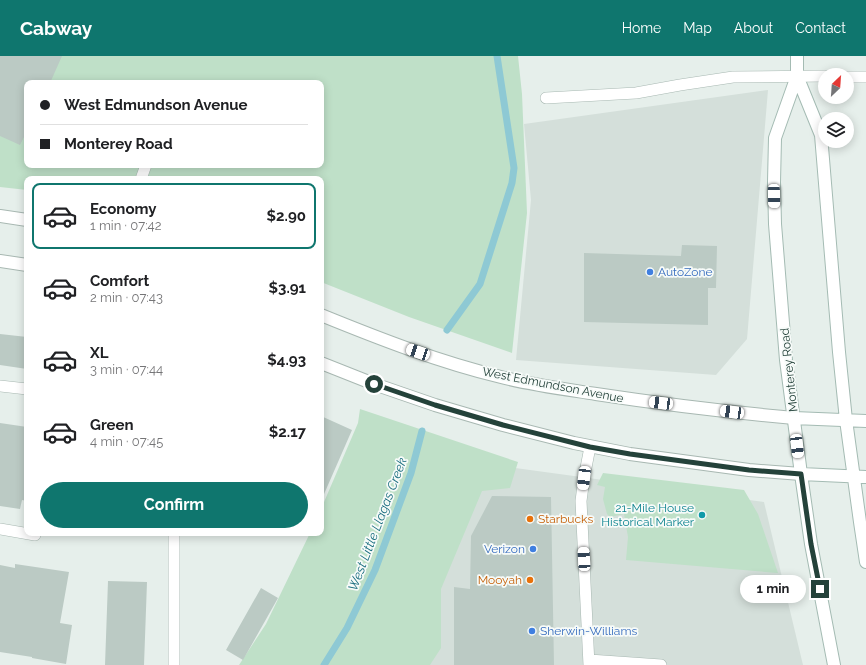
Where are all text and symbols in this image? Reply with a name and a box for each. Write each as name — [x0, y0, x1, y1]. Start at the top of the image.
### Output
text: Cabway — [20, 17, 92, 39]
text: Home — [622, 20, 661, 36]
text: Map — [683, 20, 712, 36]
text: About — [734, 20, 773, 36]
text: Contact — [795, 20, 846, 36]
north arrow — [818, 68, 854, 104]
map controls — [818, 68, 854, 148]
text: West Edmundson Avenue — [64, 96, 248, 114]
button: layers — [818, 112, 854, 148]
text: Monterey Road — [64, 135, 173, 153]
car — [768, 184, 780, 208]
icon: car — [42, 198, 78, 234]
text: Economy — [90, 200, 157, 218]
text: $2.90 — [267, 207, 306, 225]
text: 1 min · 07:42 — [90, 218, 161, 233]
place label: AutoZone — [658, 265, 712, 279]
marker: AutoZone — [645, 267, 655, 277]
icon: car — [42, 270, 78, 306]
text: Comfort — [90, 272, 149, 290]
text: $3.91 — [269, 279, 306, 297]
text: 2 min · 07:43 — [90, 290, 163, 305]
street label: Monterey Road — [778, 327, 800, 413]
icon: car — [42, 342, 78, 378]
car — [405, 342, 431, 362]
text: XL — [90, 344, 108, 362]
text: $4.93 — [267, 351, 306, 369]
text: 3 min · 07:44 — [90, 362, 163, 377]
street label: West Edmundson Avenue — [481, 364, 625, 406]
route start — [365, 375, 383, 393]
car — [648, 396, 674, 410]
car — [719, 404, 745, 420]
icon: car — [42, 414, 78, 450]
text: Green — [90, 416, 134, 434]
text: $2.17 — [269, 423, 306, 441]
car — [790, 433, 804, 459]
text: 4 min · 07:45 — [90, 434, 163, 449]
water label: West Little Llagas Creek — [345, 455, 410, 593]
car — [577, 465, 591, 491]
button: Confirm — [40, 482, 308, 528]
place label: 21-Mile House Historical Marker — [601, 501, 695, 529]
marker: 21-Mile House Historical Marker — [697, 510, 707, 520]
place label: Starbucks — [538, 512, 593, 526]
marker: Starbucks — [525, 514, 535, 524]
place label: Verizon — [484, 542, 525, 556]
marker: Verizon — [528, 544, 538, 554]
car — [577, 547, 591, 571]
place label: Mooyah — [478, 573, 522, 587]
marker: Mooyah — [525, 575, 535, 585]
callout: 1 min — [740, 575, 806, 603]
route end — [811, 580, 829, 598]
text: 1 min — [757, 581, 789, 596]
place label: Sherwin-Williams — [540, 624, 637, 638]
marker: Sherwin-Williams — [527, 626, 537, 636]

